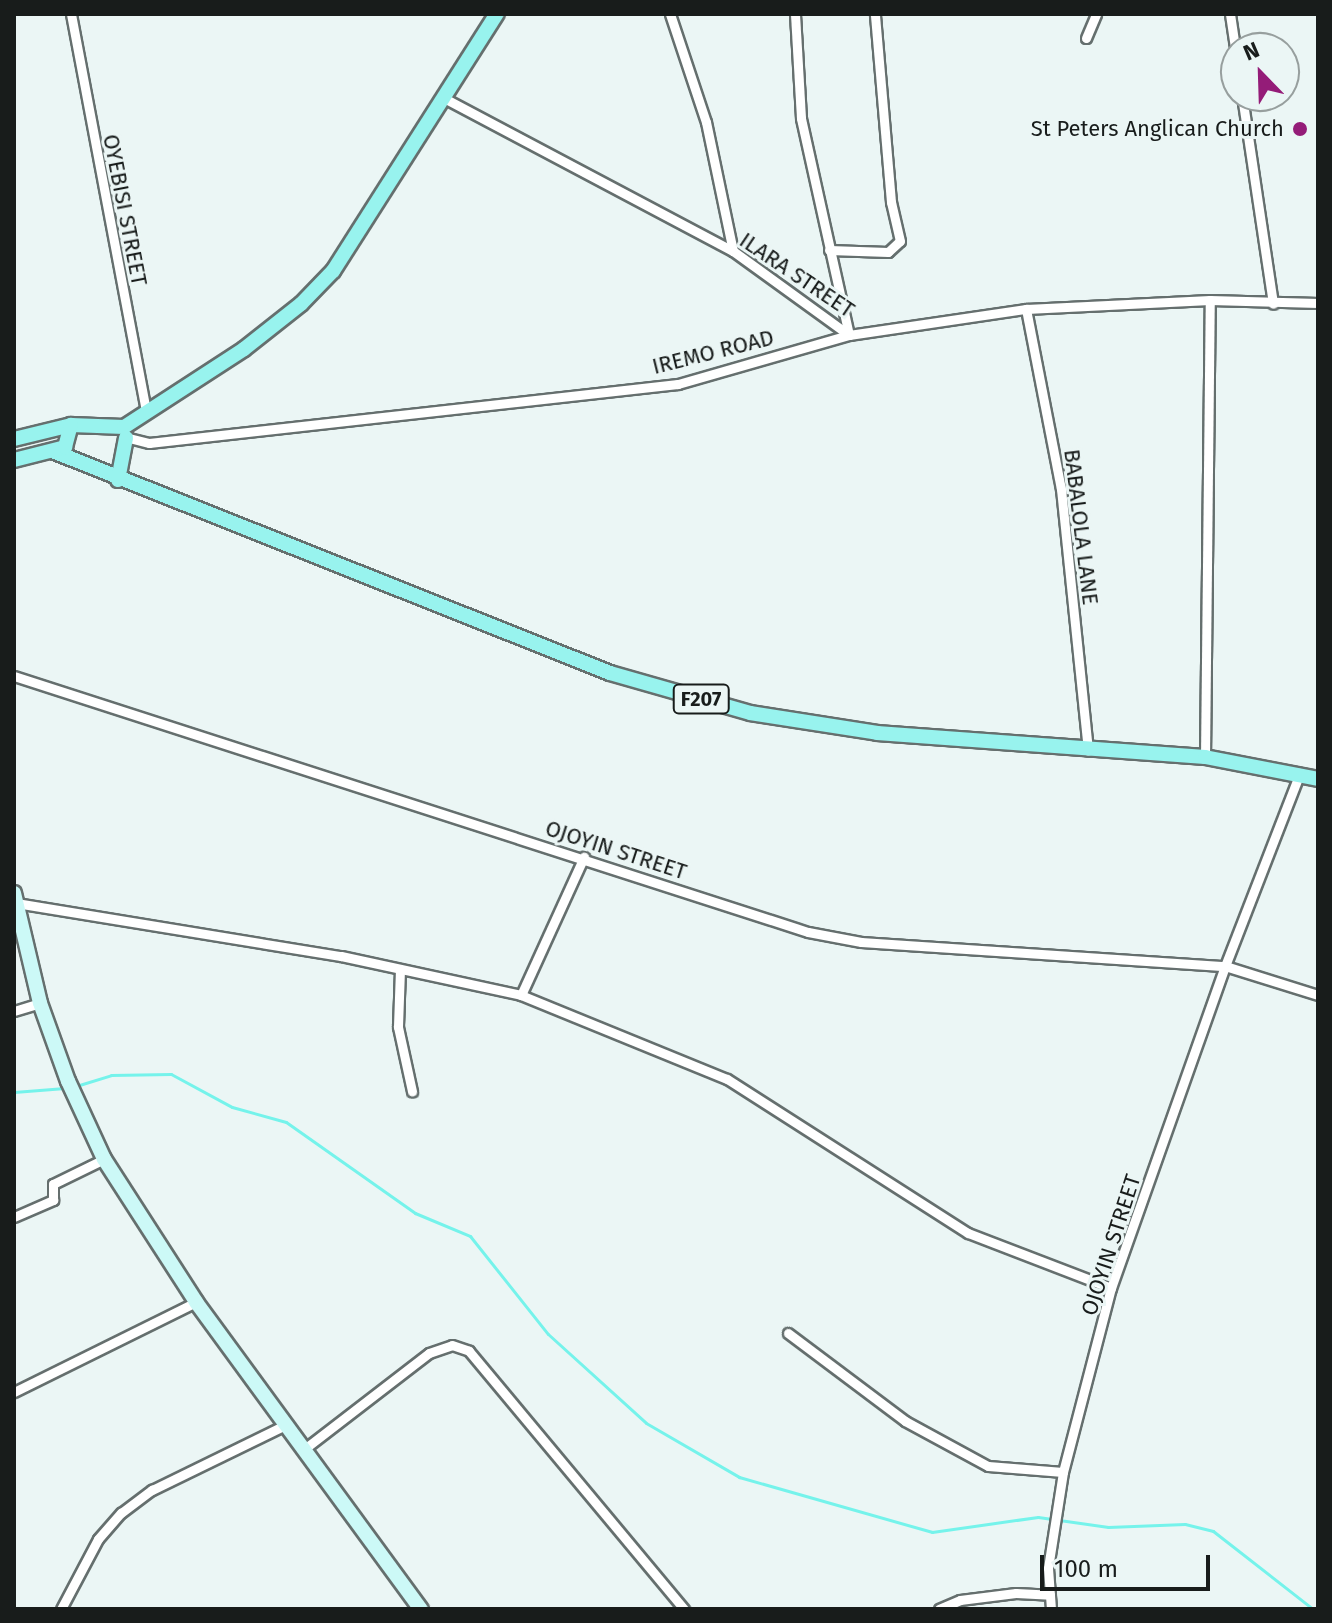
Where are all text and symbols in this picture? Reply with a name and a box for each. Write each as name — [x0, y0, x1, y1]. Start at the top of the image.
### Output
north arrow — [1220, 32, 1300, 112]
text: N — [1239, 36, 1263, 67]
place label: St Peters Anglican Church — [1031, 116, 1284, 142]
marker: St Peters Anglican Church — [1291, 120, 1309, 138]
street label: OYEBISI STREET — [97, 132, 153, 288]
street label: ILARA STREET — [735, 227, 859, 323]
street label: IREMO ROAD — [649, 324, 777, 380]
street label: BABALOLA LANE — [1058, 448, 1104, 606]
road number: F207 — [671, 683, 731, 715]
street label: OJOYIN STREET — [542, 815, 690, 885]
street label: OJOYIN STREET — [1076, 1171, 1146, 1319]
scale bar — [1044, 1539, 1214, 1589]
text: 100 m — [1054, 1555, 1118, 1583]

